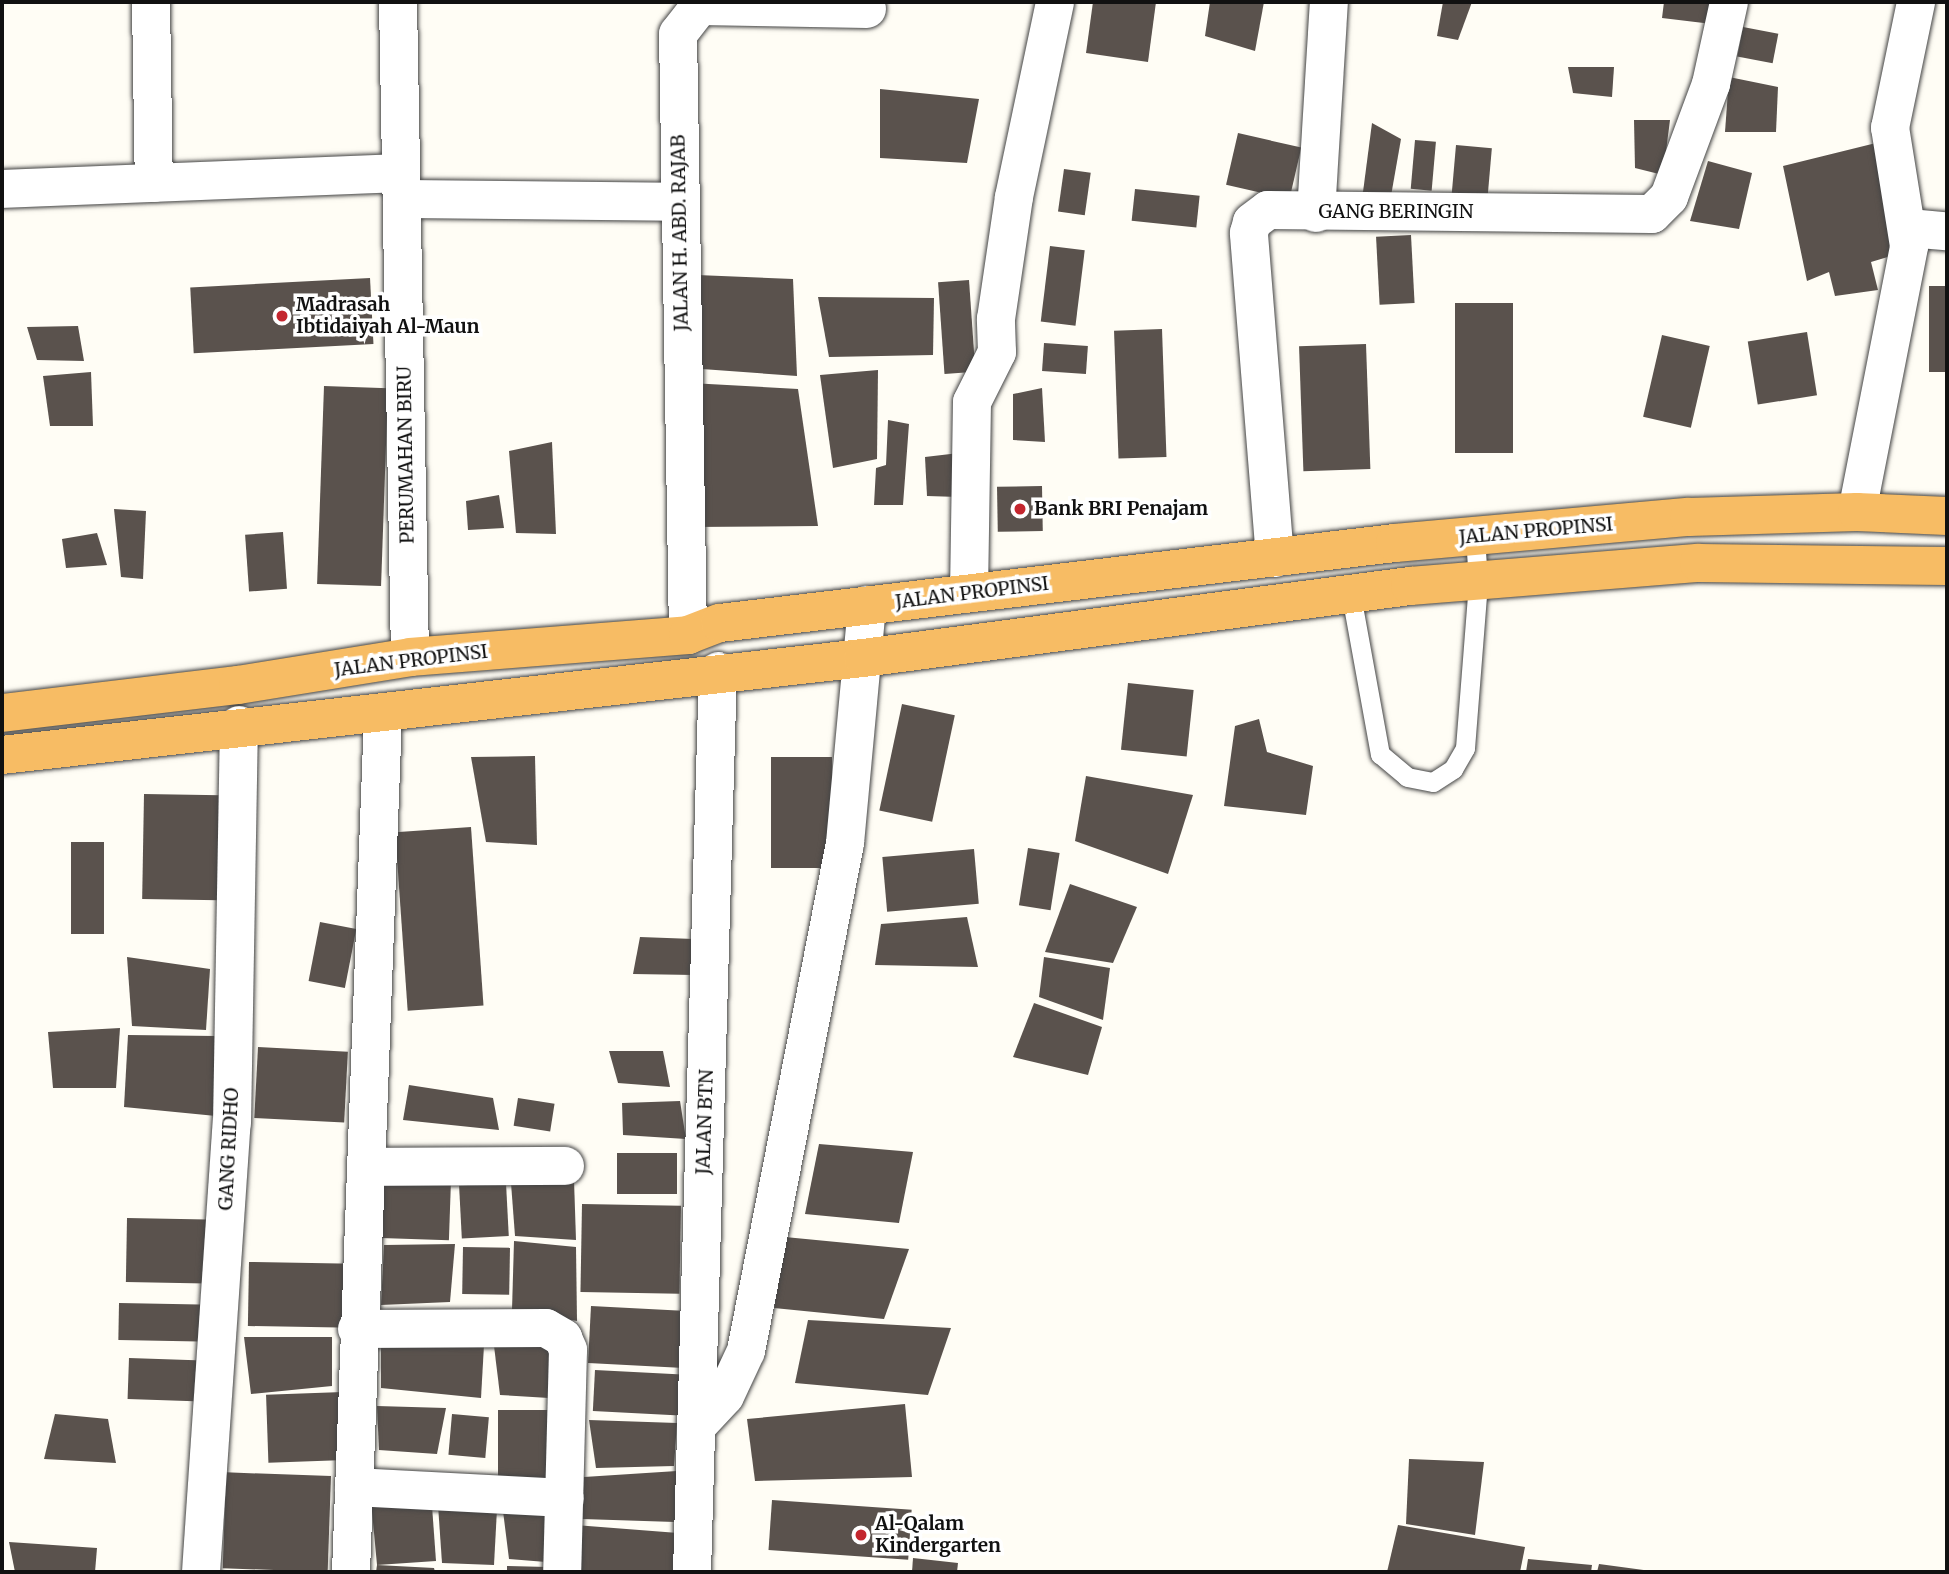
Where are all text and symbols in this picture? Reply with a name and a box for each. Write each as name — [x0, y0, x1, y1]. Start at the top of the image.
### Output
street label: JALAN H. ABD. RAJAB — [667, 134, 693, 332]
street label: GANG BERINGIN — [1318, 201, 1474, 223]
place label: Madrasah Ibtidaiyah Al-Maun — [296, 294, 479, 338]
marker: Madrasah Ibtidaiyah Al-Maun — [274, 308, 290, 324]
street label: PERUMAHAN BIRU — [393, 366, 419, 544]
place label: Bank BRI Penajam — [1034, 498, 1208, 520]
marker: Bank BRI Penajam — [1012, 501, 1028, 517]
street label: JALAN PROPINSI — [1458, 513, 1614, 549]
street label: JALAN PROPINSI — [894, 572, 1050, 614]
street label: JALAN PROPINSI — [333, 640, 489, 682]
street label: JALAN BTN — [692, 1069, 718, 1175]
street label: GANG RIDHO — [214, 1087, 244, 1211]
place label: Al-Qalam Kindergarten — [875, 1513, 1001, 1557]
marker: Al-Qalam Kindergarten — [853, 1527, 869, 1543]

